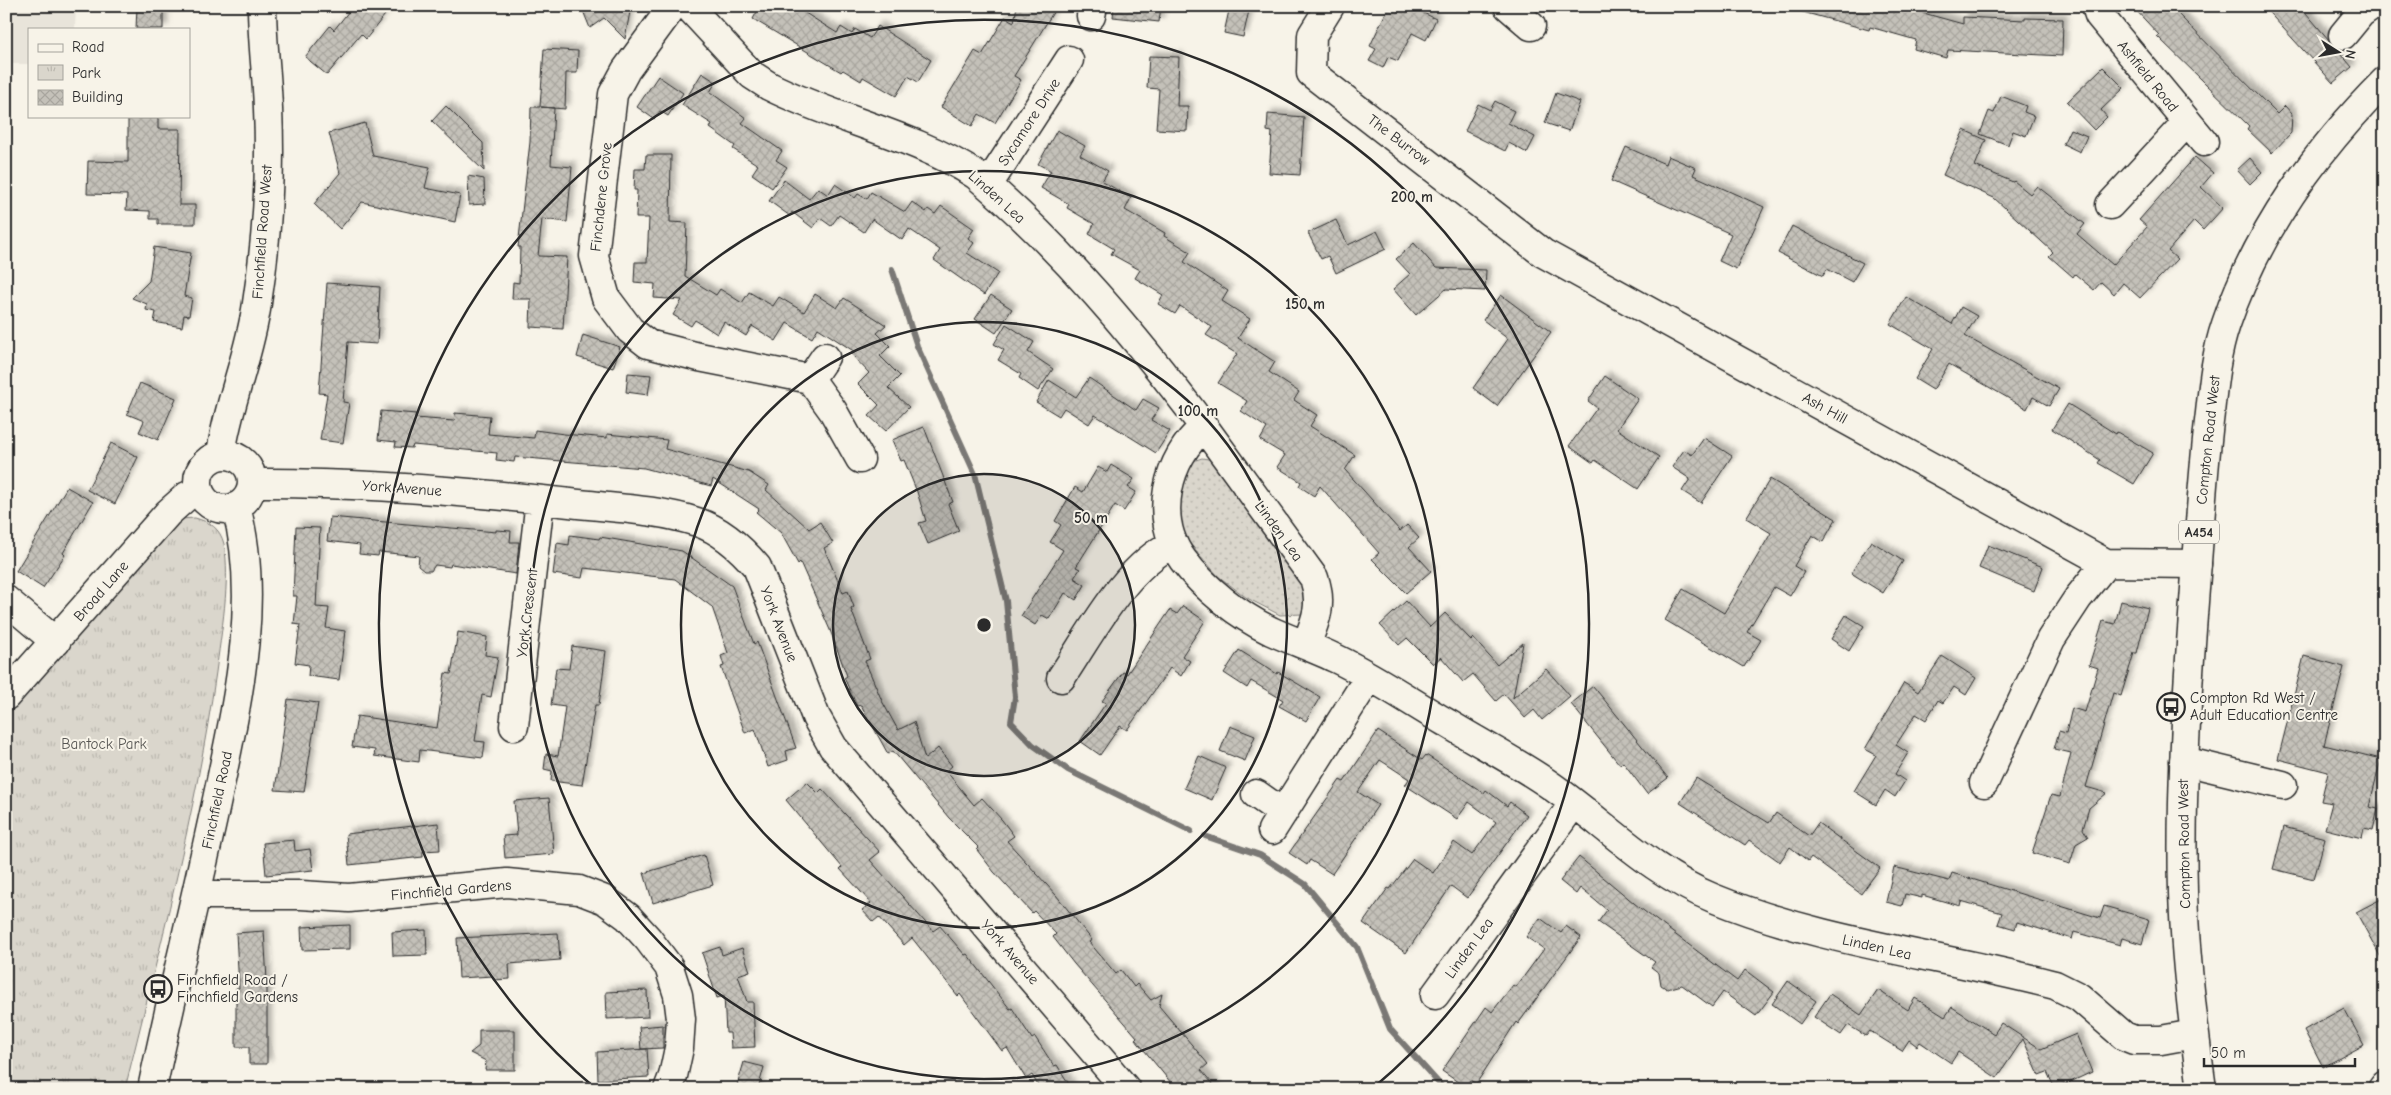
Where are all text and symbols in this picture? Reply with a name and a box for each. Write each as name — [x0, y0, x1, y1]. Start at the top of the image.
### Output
legend — [28, 28, 190, 118]
north arrow — [2314, 28, 2364, 78]
street label: Ashfield Road — [2114, 37, 2182, 115]
text: Road — [72, 38, 104, 56]
text: N — [2341, 48, 2359, 60]
text: Park — [72, 64, 101, 82]
street label: Sycamore Drive — [994, 75, 1064, 169]
text: Building — [72, 88, 123, 106]
street label: The Burrow — [1364, 111, 1434, 169]
street label: Finchdene Grove — [586, 141, 616, 252]
street label: Finchfield Road West — [248, 164, 276, 300]
street label: Linden Lea — [965, 167, 1029, 227]
text: 200 m — [1391, 188, 1433, 206]
text: 150 m — [1285, 295, 1325, 313]
street label: Compton Road West — [2192, 374, 2224, 506]
street label: Ash Hill — [1799, 388, 1851, 428]
text: 100 m — [1178, 402, 1218, 420]
street label: York Avenue — [362, 476, 443, 500]
street label: Linden Lea — [1251, 497, 1307, 565]
text: 50 m — [1074, 509, 1108, 527]
road number: A454 — [2179, 520, 2219, 544]
street label: Broad Lane — [70, 557, 133, 625]
street label: York Crescent — [513, 566, 542, 659]
street label: York Avenue — [756, 583, 802, 665]
centre of rings — [975, 616, 993, 634]
place label: Compton Rd West / Adult Education Centre — [2190, 689, 2338, 724]
bus stop icon: Compton Rd West / Adult Education Centre — [2156, 692, 2186, 722]
park label: Bantock Park — [61, 735, 147, 753]
street label: Finchfield Road — [198, 750, 236, 850]
street label: Compton Road West — [2174, 778, 2194, 909]
street label: Finchfield Gardens — [390, 876, 512, 904]
street label: Linden Lea — [1441, 914, 1497, 982]
street label: York Avenue — [977, 916, 1043, 988]
street label: Linden Lea — [1841, 930, 1913, 964]
place label: Finchfield Road / Finchfield Gardens — [177, 971, 298, 1006]
bus stop icon: Finchfield Road / Finchfield Gardens — [143, 974, 173, 1004]
scale bar — [2204, 1035, 2355, 1067]
text: 50 m — [2211, 1044, 2246, 1062]

